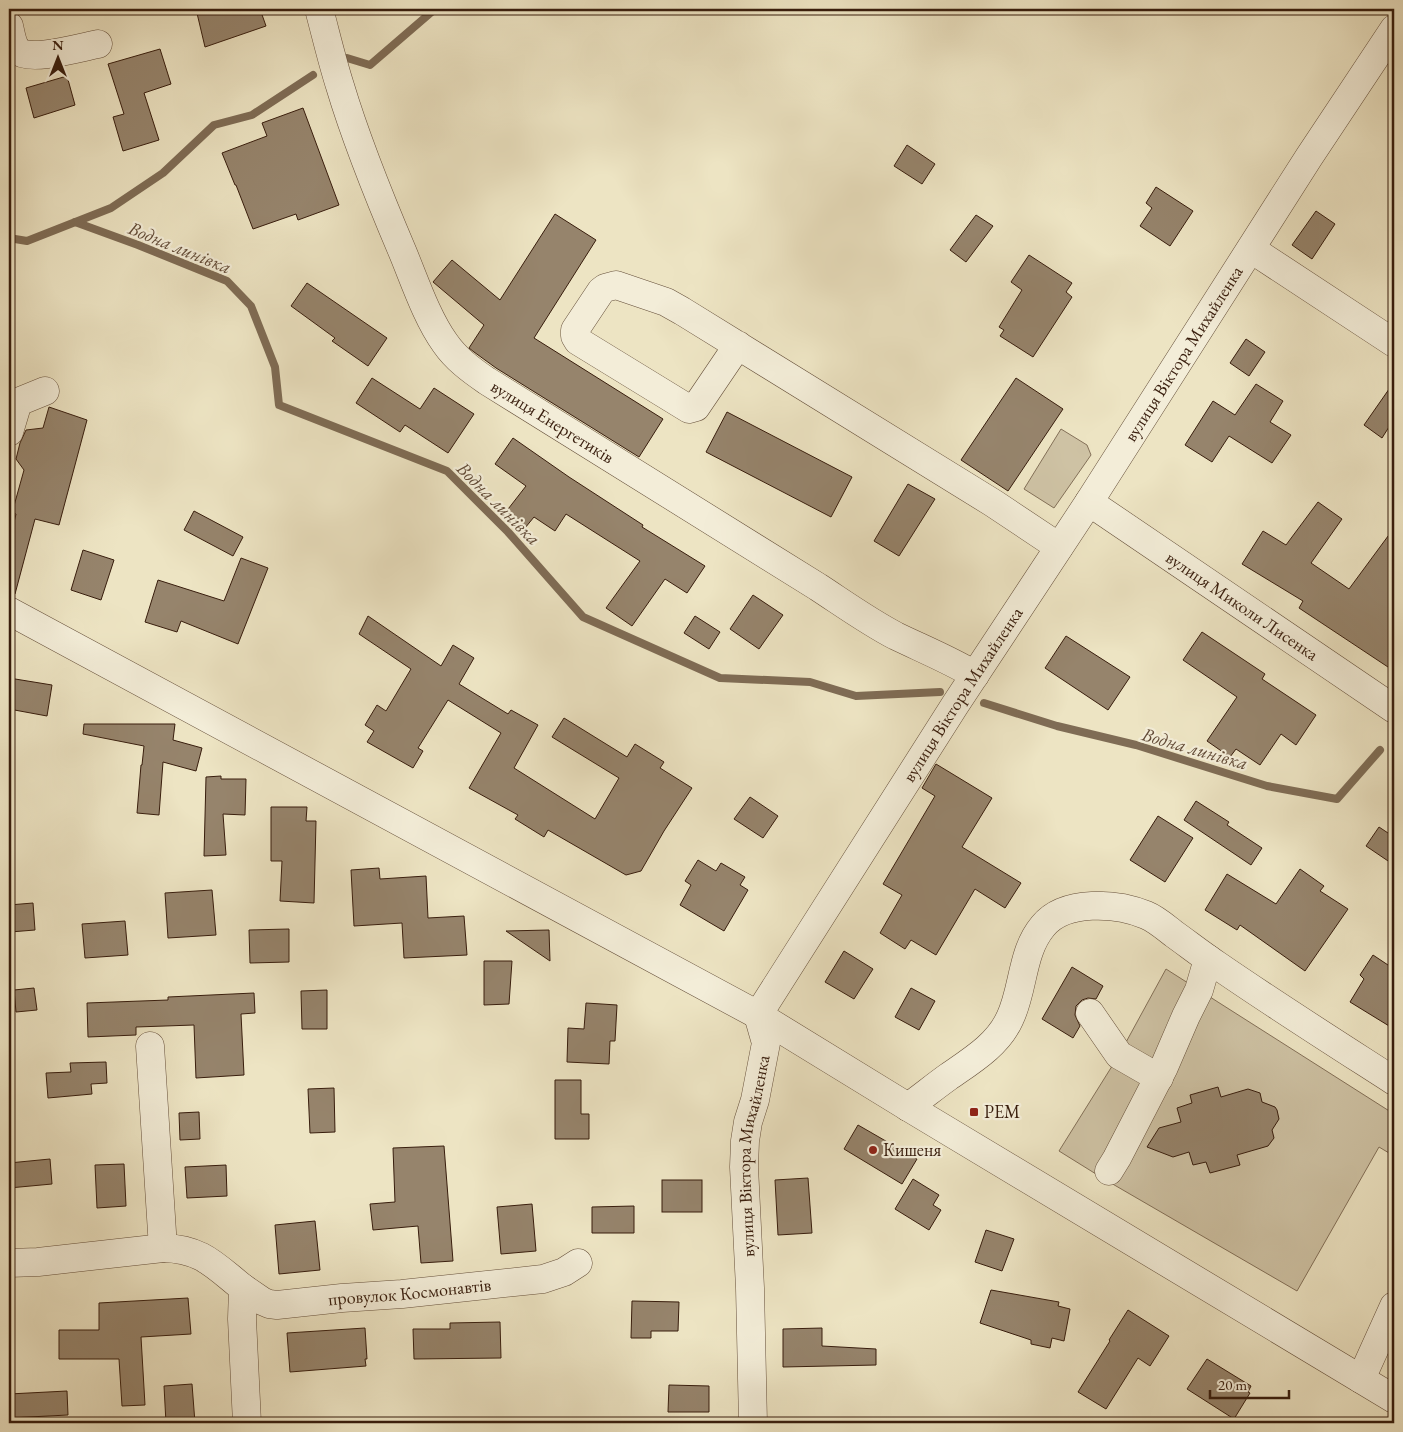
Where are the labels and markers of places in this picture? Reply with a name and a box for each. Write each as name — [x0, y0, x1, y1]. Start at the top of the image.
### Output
place label: РЕМ — [984, 1100, 1020, 1123]
marker: РЕМ — [968, 1106, 980, 1118]
place label: Кишеня — [883, 1138, 941, 1161]
marker: Кишеня — [867, 1144, 879, 1156]

